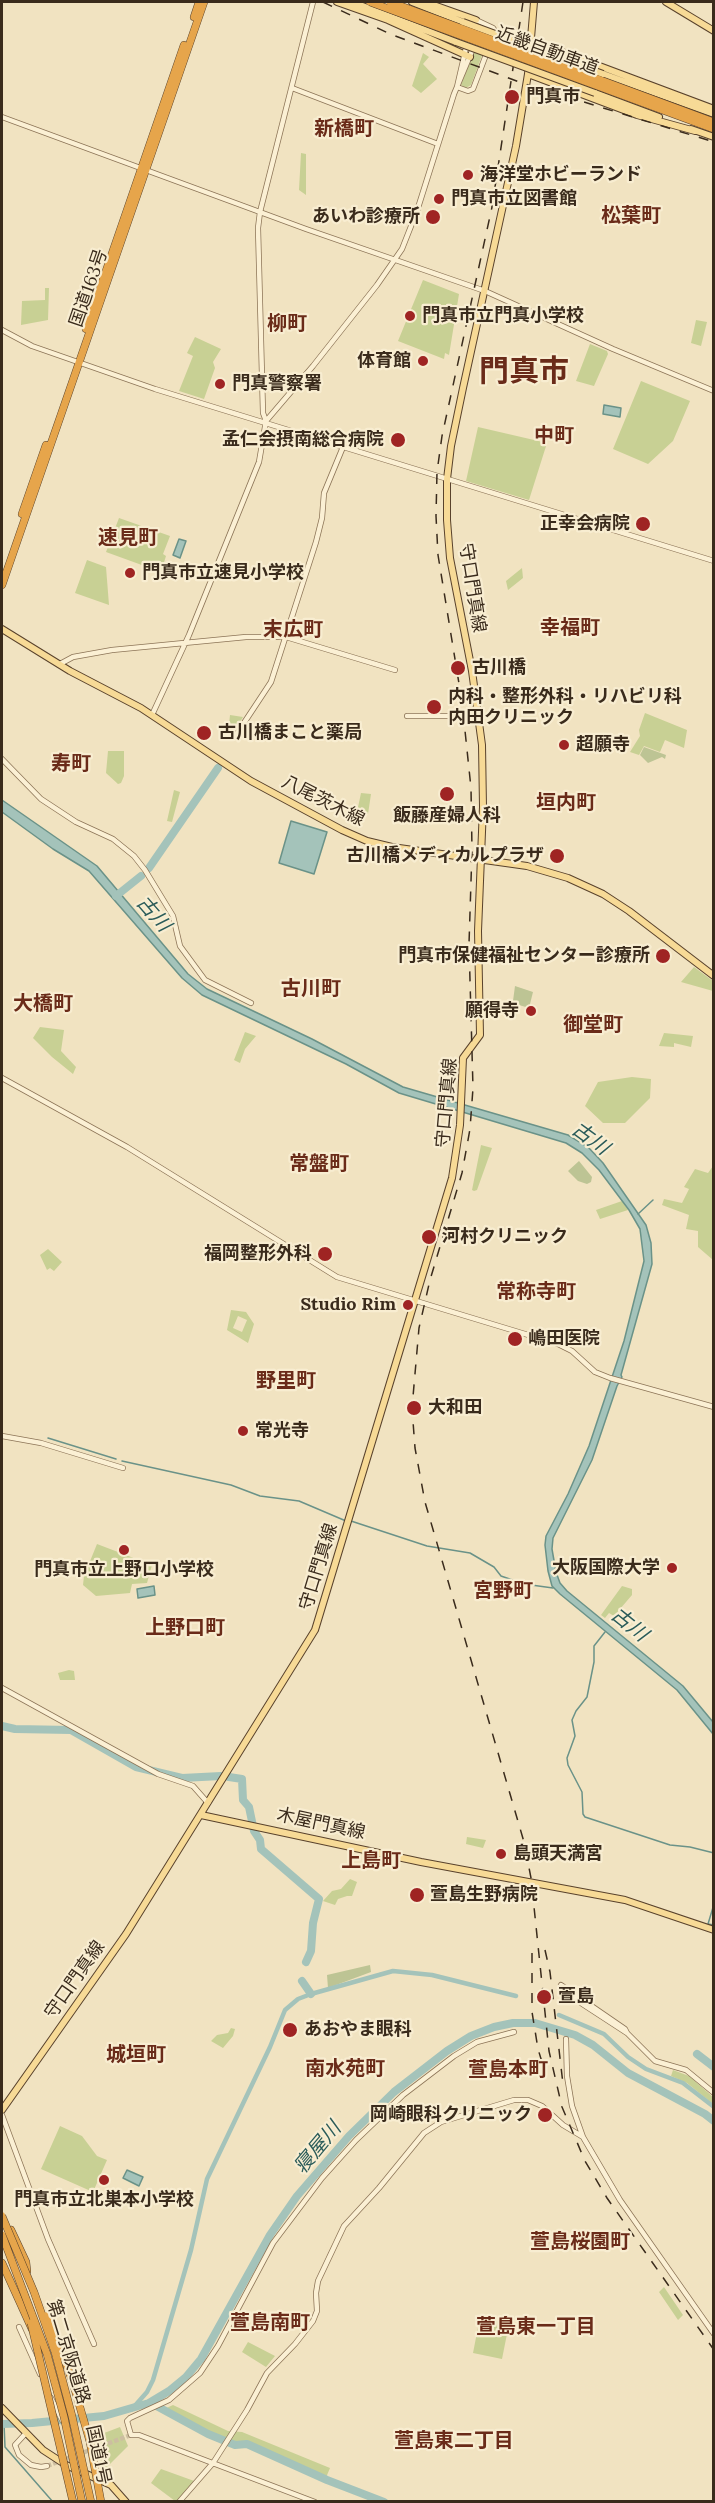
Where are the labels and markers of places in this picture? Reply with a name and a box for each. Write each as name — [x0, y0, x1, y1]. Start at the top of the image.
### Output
place label: 門真市 — [526, 86, 580, 108]
marker: 門真市 — [503, 88, 521, 106]
place label: 海洋堂ホビーランド — [480, 164, 642, 186]
marker: 海洋堂ホビーランド — [461, 168, 475, 182]
place label: 門真市立図書館 — [451, 188, 577, 210]
marker: 門真市立図書館 — [432, 192, 446, 206]
place label: あいわ診療所 — [312, 206, 420, 228]
marker: あいわ診療所 — [424, 208, 442, 226]
place label: 門真市立門真小学校 — [422, 305, 584, 327]
marker: 門真市立門真小学校 — [403, 309, 417, 323]
place label: 体育館 — [357, 350, 411, 372]
marker: 体育館 — [416, 354, 430, 368]
place label: 門真警察署 — [232, 373, 322, 395]
marker: 門真警察署 — [213, 377, 227, 391]
place label: 孟仁会摂南総合病院 — [222, 429, 384, 451]
marker: 孟仁会摂南総合病院 — [389, 431, 407, 449]
place label: 正幸会病院 — [540, 513, 630, 535]
marker: 正幸会病院 — [634, 515, 652, 533]
place label: 門真市立速見小学校 — [142, 562, 304, 584]
marker: 門真市立速見小学校 — [123, 566, 137, 580]
place label: 古川橋 — [472, 657, 526, 679]
marker: 古川橋 — [449, 659, 467, 677]
place label: 内科・整形外科・リハビリ科 内田クリニック — [448, 686, 682, 728]
marker: 内科・整形外科・リハビリ科 内田クリニック — [425, 698, 443, 716]
place label: 古川橋まこと薬局 — [218, 722, 362, 744]
marker: 古川橋まこと薬局 — [195, 724, 213, 742]
place label: 超願寺 — [576, 734, 630, 756]
marker: 超願寺 — [557, 738, 571, 752]
marker: 飯藤産婦人科 — [438, 785, 456, 803]
place label: 飯藤産婦人科 — [393, 805, 501, 827]
place label: 古川橋メディカルプラザ — [346, 845, 544, 867]
marker: 古川橋メディカルプラザ — [548, 847, 566, 865]
place label: 門真市保健福祉センター診療所 — [398, 945, 650, 967]
marker: 門真市保健福祉センター診療所 — [654, 947, 672, 965]
place label: 願得寺 — [465, 1000, 519, 1022]
marker: 願得寺 — [524, 1004, 538, 1018]
place label: 河村クリニック — [442, 1226, 568, 1248]
marker: 河村クリニック — [420, 1228, 438, 1246]
place label: 福岡整形外科 — [204, 1243, 312, 1265]
marker: 福岡整形外科 — [316, 1245, 334, 1263]
place label: Studio Rim — [300, 1294, 396, 1316]
marker: Studio Rim — [401, 1298, 415, 1312]
place label: 嶋田医院 — [528, 1328, 600, 1350]
marker: 嶋田医院 — [506, 1330, 524, 1348]
place label: 大和田 — [428, 1397, 482, 1419]
marker: 大和田 — [405, 1399, 423, 1417]
place label: 常光寺 — [255, 1420, 309, 1442]
marker: 常光寺 — [236, 1424, 250, 1438]
marker: 門真市立上野口小学校 — [117, 1543, 131, 1557]
place label: 大阪国際大学 — [552, 1557, 660, 1579]
place label: 門真市立上野口小学校 — [34, 1559, 214, 1581]
marker: 大阪国際大学 — [665, 1561, 679, 1575]
place label: 島頭天満宮 — [513, 1843, 603, 1865]
marker: 島頭天満宮 — [494, 1847, 508, 1861]
place label: 萱島生野病院 — [430, 1884, 538, 1906]
marker: 萱島生野病院 — [408, 1886, 426, 1904]
place label: 萱島 — [558, 1986, 594, 2008]
marker: 萱島 — [535, 1988, 553, 2006]
place label: あおやま眼科 — [304, 2019, 412, 2041]
marker: あおやま眼科 — [281, 2021, 299, 2039]
place label: 岡崎眼科クリニック — [370, 2104, 532, 2126]
marker: 岡崎眼科クリニック — [536, 2106, 554, 2124]
marker: 門真市立北巣本小学校 — [97, 2173, 111, 2187]
place label: 門真市立北巣本小学校 — [14, 2189, 194, 2211]

